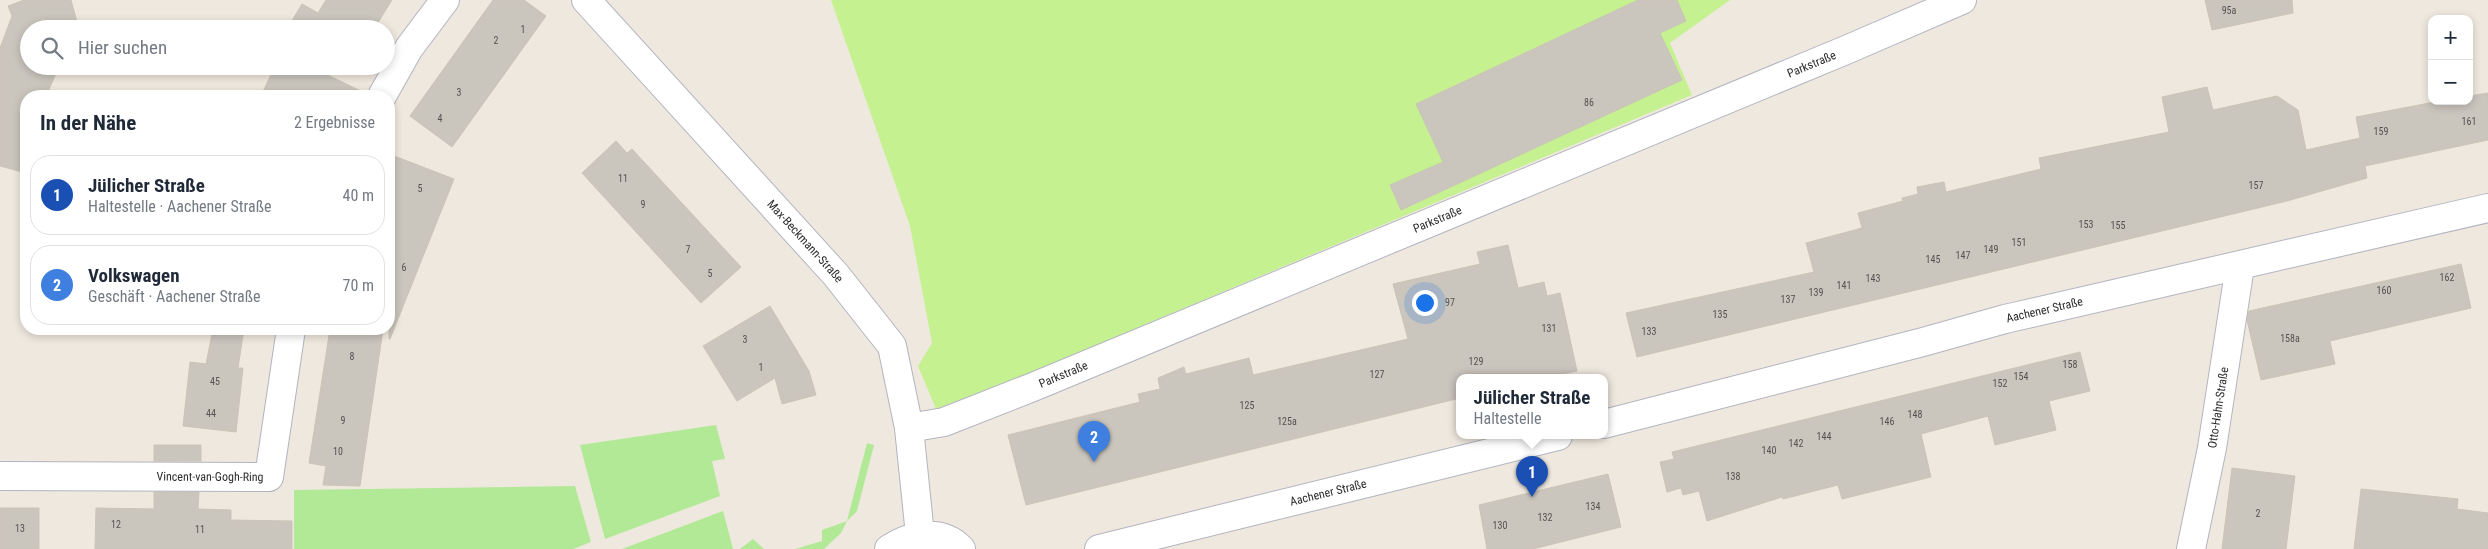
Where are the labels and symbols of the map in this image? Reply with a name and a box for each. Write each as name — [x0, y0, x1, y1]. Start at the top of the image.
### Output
house number: 95a — [2222, 5, 2237, 16]
house number: 1 — [521, 24, 525, 35]
house number: 2 — [494, 35, 499, 46]
street label: Parkstraße — [1785, 48, 1838, 81]
house number: 3 — [457, 87, 462, 98]
house number: 86 — [1584, 97, 1594, 108]
house number: 4 — [438, 113, 443, 124]
house number: 161 — [2462, 116, 2476, 127]
house number: 159 — [2374, 126, 2388, 137]
house number: 11 — [618, 173, 628, 184]
house number: 157 — [2249, 180, 2263, 191]
house number: 5 — [418, 183, 423, 194]
street label: Max-Beckmann-Straße — [764, 197, 846, 286]
house number: 9 — [641, 199, 646, 210]
street label: Parkstraße — [1411, 203, 1464, 236]
house number: 153 — [2079, 219, 2093, 230]
house number: 155 — [2111, 220, 2125, 231]
house number: 151 — [2012, 237, 2026, 248]
house number: 7 — [686, 244, 691, 255]
house number: 149 — [1984, 244, 1998, 255]
house number: 147 — [1956, 250, 1970, 261]
house number: 145 — [1926, 254, 1940, 265]
house number: 6 — [402, 262, 407, 273]
house number: 5 — [708, 268, 713, 279]
house number: 162 — [2440, 272, 2454, 283]
house number: 143 — [1866, 273, 1880, 284]
house number: 141 — [1837, 280, 1851, 291]
house number: 160 — [2377, 285, 2391, 296]
house number: 139 — [1809, 287, 1823, 298]
your location — [1412, 290, 1438, 316]
house number: 137 — [1781, 294, 1795, 305]
street label: Aachener Straße — [2005, 294, 2085, 326]
house number: 97 — [1445, 297, 1455, 308]
house number: 135 — [1713, 309, 1727, 320]
house number: 131 — [1542, 323, 1556, 334]
house number: 133 — [1642, 326, 1656, 337]
house number: 158a — [2280, 333, 2300, 344]
house number: 3 — [743, 334, 748, 345]
house number: 8 — [350, 351, 355, 362]
house number: 129 — [1469, 356, 1483, 367]
street label: Parkstraße — [1037, 358, 1090, 391]
house number: 158 — [2063, 359, 2077, 370]
house number: 1 — [759, 362, 763, 373]
street label: Otto-Hahn-Straße — [2205, 366, 2231, 449]
house number: 127 — [1370, 369, 1384, 380]
house number: 154 — [2014, 371, 2028, 382]
house number: 45 — [210, 376, 220, 387]
house number: 152 — [1993, 378, 2007, 389]
house number: 125 — [1240, 400, 1254, 411]
house number: 44 — [206, 408, 216, 419]
house number: 148 — [1908, 409, 1922, 420]
house number: 9 — [341, 415, 346, 426]
house number: 125a — [1277, 416, 1297, 427]
house number: 146 — [1880, 416, 1894, 427]
pin: 2 — [1078, 421, 1110, 462]
house number: 144 — [1817, 431, 1831, 442]
house number: 142 — [1789, 438, 1803, 449]
house number: 140 — [1762, 445, 1776, 456]
house number: 10 — [333, 446, 343, 457]
pin: 1 — [1516, 456, 1548, 497]
street label: Vincent-van-Gogh-Ring — [156, 470, 264, 484]
house number: 138 — [1726, 471, 1740, 482]
street label: Aachener Straße — [1288, 476, 1368, 509]
house number: 134 — [1586, 501, 1600, 512]
house number: 2 — [2256, 508, 2261, 519]
house number: 132 — [1538, 512, 1552, 523]
house number: 12 — [111, 519, 121, 530]
house number: 130 — [1493, 520, 1507, 531]
house number: 13 — [15, 523, 25, 534]
house number: 11 — [195, 524, 205, 535]

